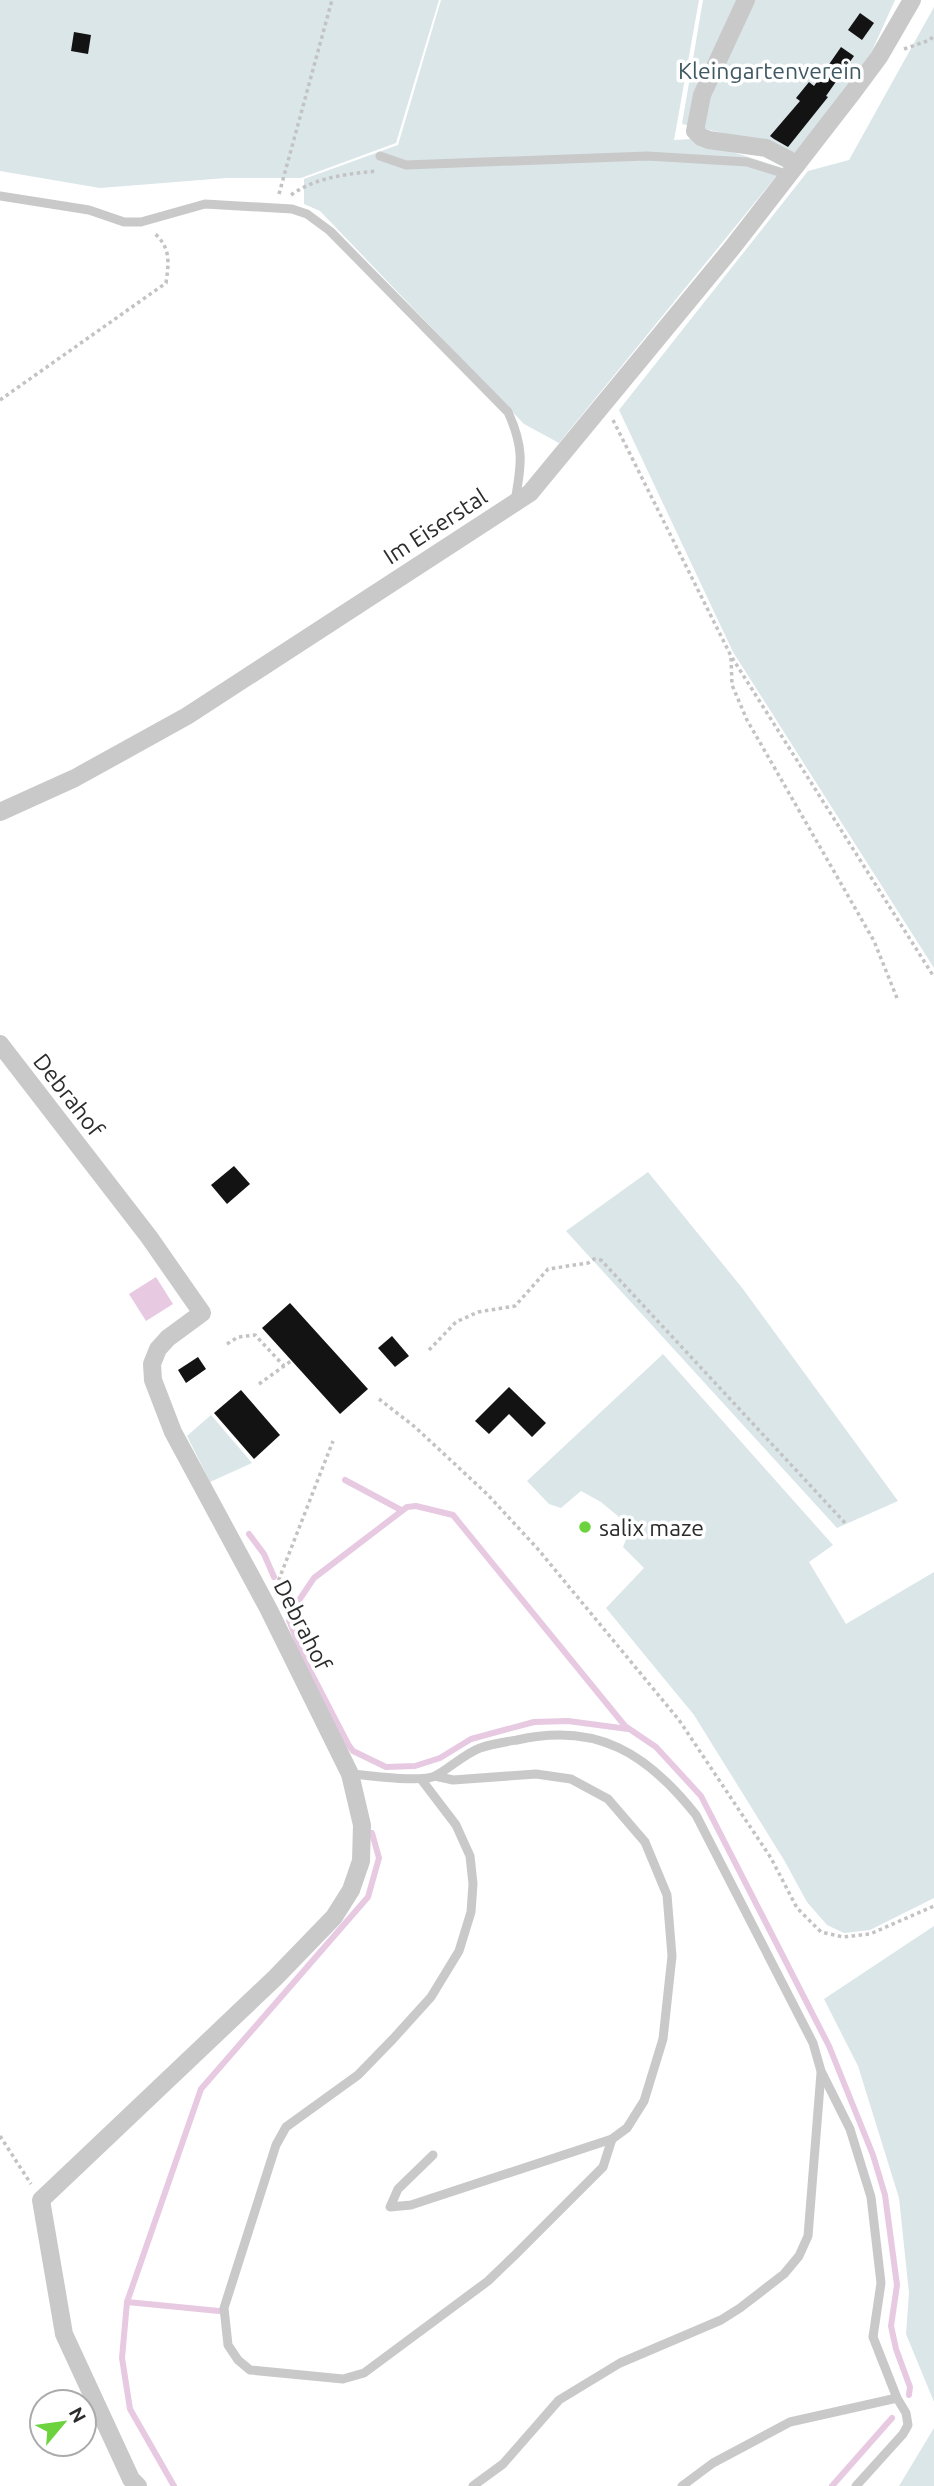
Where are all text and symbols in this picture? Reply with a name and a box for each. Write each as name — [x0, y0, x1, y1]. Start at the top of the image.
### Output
park label: Kleingartenverein — [678, 58, 862, 83]
street label: Im Eiserstal — [379, 483, 491, 569]
street label: Debrahof — [29, 1049, 109, 1142]
place label: salix maze — [599, 1515, 704, 1540]
marker: salix maze — [577, 1519, 593, 1535]
street label: Debrahof — [270, 1576, 337, 1675]
north arrow — [28, 2388, 98, 2458]
text: N — [65, 2403, 91, 2426]

